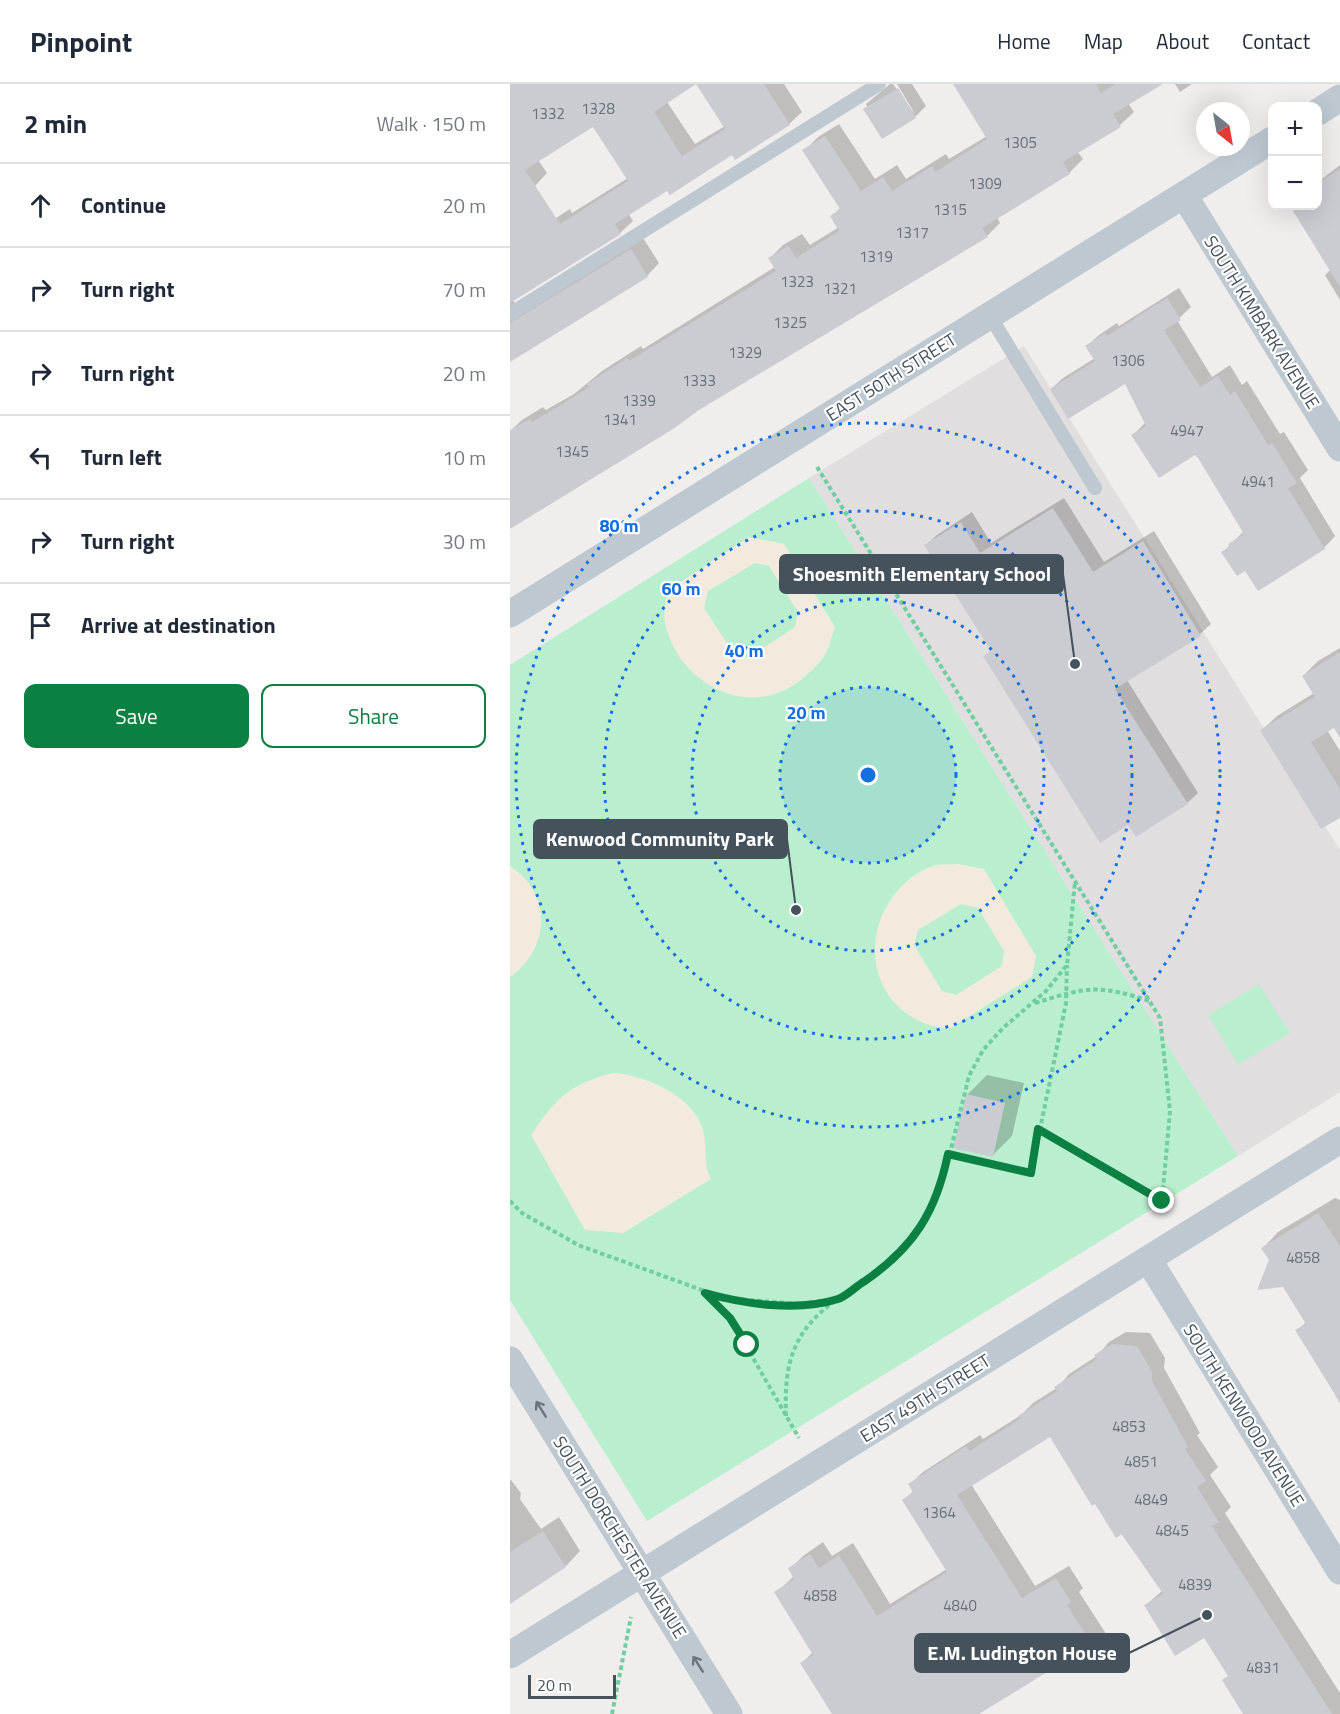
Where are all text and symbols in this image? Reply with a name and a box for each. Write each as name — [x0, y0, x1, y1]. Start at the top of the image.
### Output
text: Pinpoint — [30, 20, 132, 63]
text: Home — [997, 25, 1051, 57]
text: Map — [1084, 25, 1123, 57]
text: About — [1156, 25, 1209, 57]
text: Contact — [1242, 25, 1310, 57]
house number: 1328 — [581, 97, 615, 120]
house number: 1332 — [531, 102, 565, 125]
north arrow — [1196, 102, 1250, 156]
map controls — [1268, 102, 1322, 210]
button: + — [1268, 102, 1322, 156]
text: 2 min — [24, 104, 87, 143]
text: Walk · 150 m — [377, 108, 486, 139]
house number: 1305 — [1003, 131, 1037, 154]
button: − — [1268, 156, 1322, 210]
house number: 1309 — [968, 172, 1002, 195]
text: Continue — [81, 188, 166, 222]
icon: ahead — [24, 189, 57, 222]
text: 20 m — [442, 190, 486, 221]
house number: 1315 — [933, 198, 967, 221]
house number: 1317 — [895, 221, 929, 244]
street label: SOUTH KIMBARK AVENUE — [1198, 230, 1326, 414]
house number: 1319 — [859, 245, 893, 268]
house number: 1323 — [780, 270, 814, 293]
text: Turn right — [81, 272, 175, 306]
icon: right — [24, 273, 57, 306]
text: 70 m — [442, 274, 486, 305]
house number: 1321 — [823, 277, 857, 300]
house number: 1325 — [773, 311, 807, 334]
street label: EAST 50TH STREET — [821, 326, 962, 428]
house number: 1329 — [728, 341, 762, 364]
house number: 1306 — [1111, 349, 1145, 372]
text: Turn right — [81, 356, 175, 390]
icon: right — [24, 357, 57, 390]
text: 20 m — [442, 358, 486, 389]
house number: 1333 — [682, 369, 716, 392]
house number: 1339 — [622, 389, 656, 412]
house number: 1341 — [603, 408, 637, 431]
house number: 4947 — [1170, 419, 1204, 442]
text: Turn left — [81, 440, 162, 474]
house number: 1345 — [555, 440, 589, 463]
icon: left — [24, 441, 57, 474]
text: 10 m — [442, 442, 486, 473]
house number: 4941 — [1241, 470, 1275, 493]
text: 80 m — [599, 512, 639, 539]
text: Turn right — [81, 524, 175, 558]
icon: right — [24, 525, 57, 558]
text: 30 m — [442, 526, 486, 557]
callout: Shoesmith Elementary School — [780, 555, 1063, 593]
text: Shoesmith Elementary School — [793, 558, 1051, 589]
text: 60 m — [661, 575, 701, 602]
text: Arrive at destination — [81, 608, 276, 642]
icon: arrive — [24, 609, 57, 642]
text: 40 m — [724, 637, 764, 664]
button: Save — [24, 684, 249, 748]
button: Share — [261, 684, 486, 748]
text: 20 m — [786, 699, 826, 726]
centre of rings — [858, 765, 878, 785]
callout: Kenwood Community Park — [534, 820, 787, 858]
text: Kenwood Community Park — [546, 823, 775, 854]
route end — [1148, 1187, 1174, 1213]
house number: 4858 — [1286, 1246, 1320, 1269]
street label: SOUTH KENWOOD AVENUE — [1177, 1318, 1311, 1512]
route start — [733, 1331, 759, 1357]
street label: EAST 49TH STREET — [855, 1347, 996, 1449]
one-way arrow — [534, 1401, 546, 1418]
house number: 4853 — [1112, 1415, 1146, 1438]
street label: SOUTH DORCHESTER AVENUE — [547, 1431, 693, 1643]
house number: 4851 — [1124, 1450, 1158, 1473]
house number: 4849 — [1134, 1488, 1168, 1511]
house number: 1364 — [922, 1501, 956, 1524]
house number: 4845 — [1155, 1519, 1189, 1542]
house number: 4839 — [1178, 1573, 1212, 1596]
house number: 4858 — [803, 1584, 837, 1607]
house number: 4840 — [943, 1594, 977, 1617]
callout: E.M. Ludington House — [915, 1634, 1129, 1672]
text: E.M. Ludington House — [927, 1637, 1117, 1668]
one-way arrow — [692, 1656, 704, 1673]
house number: 4831 — [1246, 1656, 1280, 1679]
scale bar — [528, 1672, 616, 1700]
text: 20 m — [537, 1673, 572, 1697]

